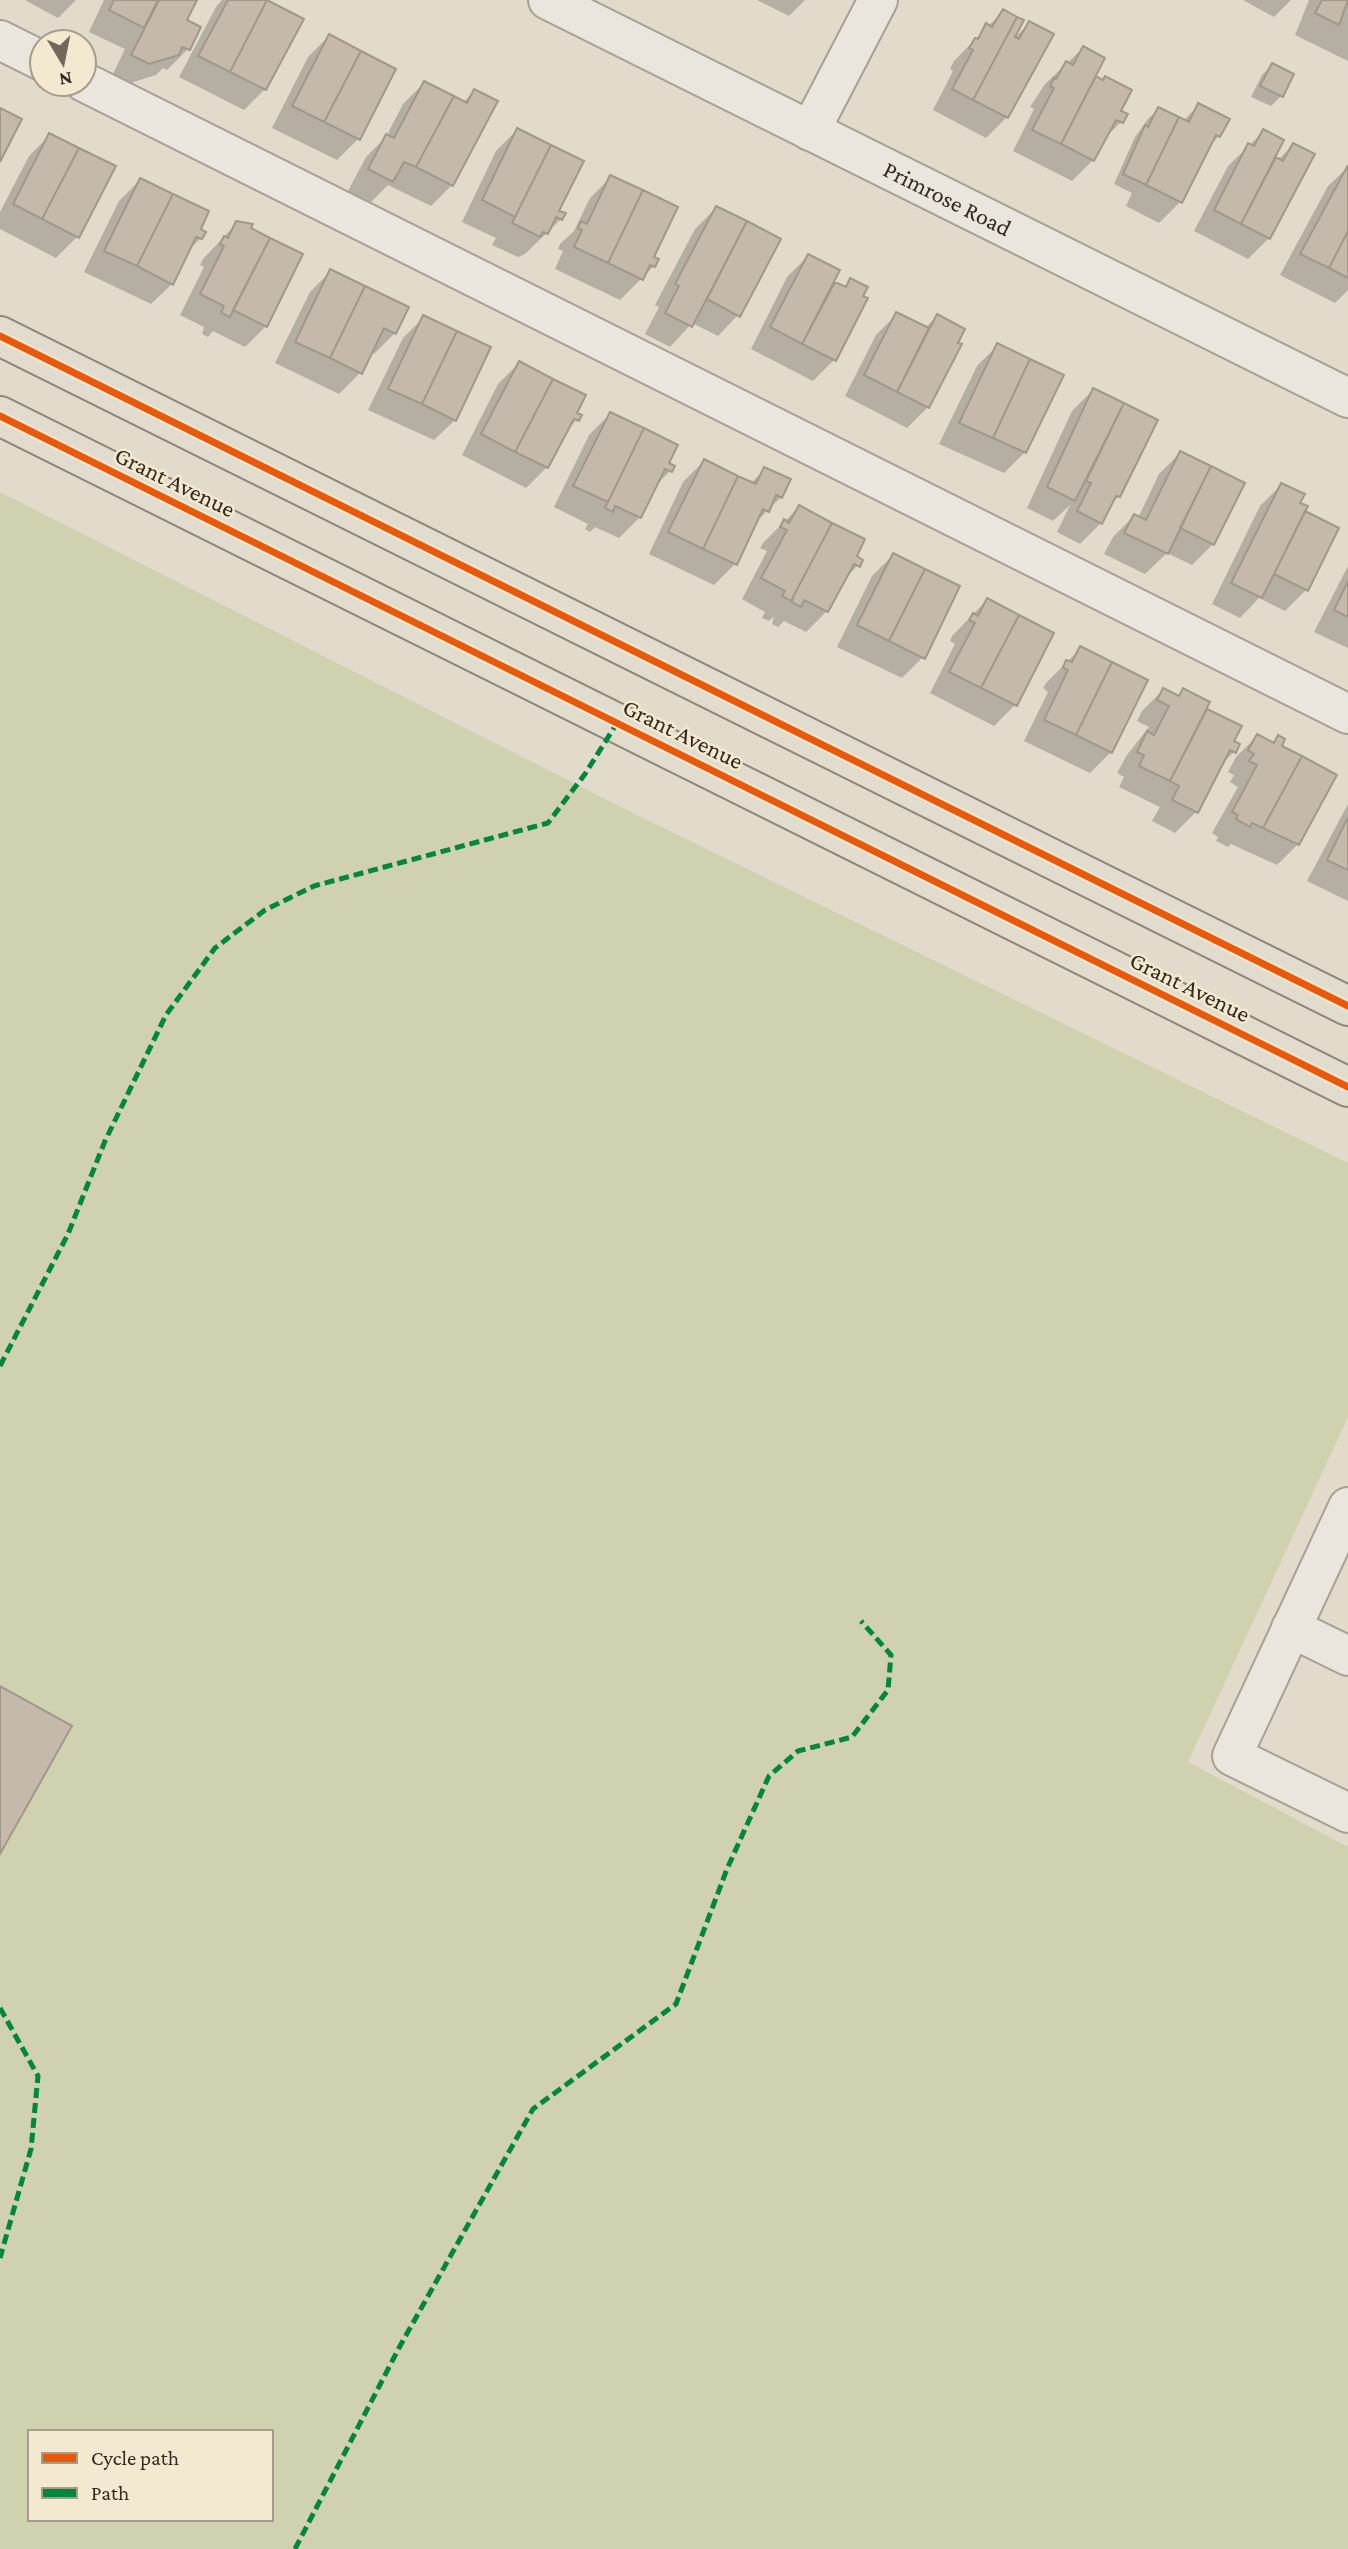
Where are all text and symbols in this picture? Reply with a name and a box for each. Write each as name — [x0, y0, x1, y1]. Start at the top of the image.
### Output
north arrow — [28, 28, 98, 98]
text: N — [58, 68, 74, 91]
street label: Primrose Road — [879, 155, 1016, 241]
street label: Grant Avenue — [111, 441, 240, 522]
street label: Grant Avenue — [619, 693, 748, 774]
street label: Grant Avenue — [1126, 946, 1255, 1027]
legend — [28, 2430, 273, 2521]
text: Cycle path — [91, 2446, 179, 2470]
text: Path — [91, 2481, 129, 2505]

